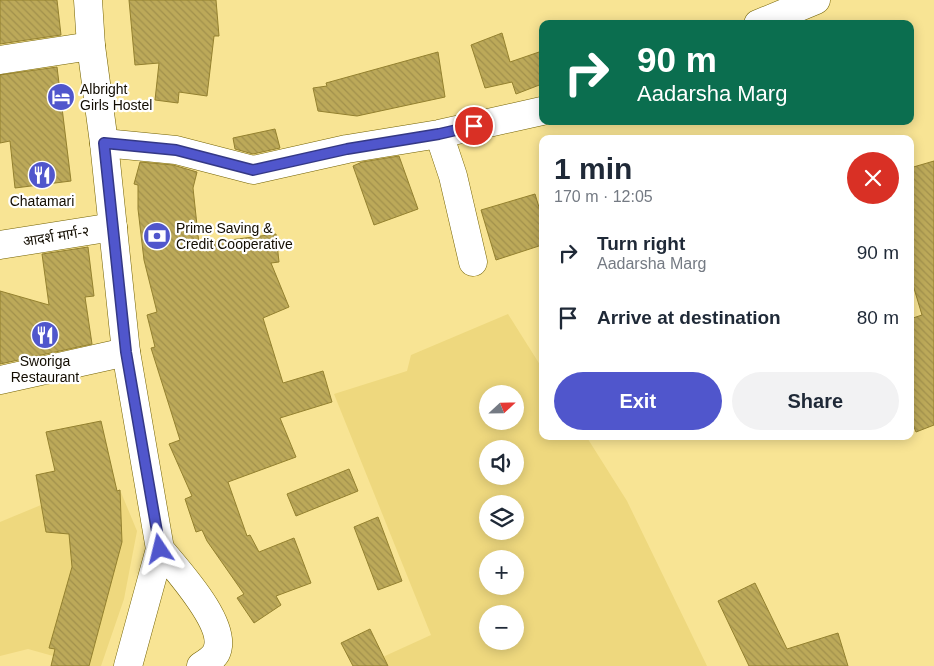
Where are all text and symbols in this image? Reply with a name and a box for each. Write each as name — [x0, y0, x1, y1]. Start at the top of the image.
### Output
icon: right — [554, 40, 619, 105]
text: 90 m — [637, 40, 717, 79]
place label: Albright Girls Hostel — [80, 81, 152, 113]
text: Aadarsha Marg — [637, 81, 787, 106]
hotel icon: Albright Girls Hostel — [46, 82, 76, 112]
pin — [453, 105, 495, 147]
icon: arrive — [460, 112, 488, 140]
text: 1 min — [554, 152, 632, 185]
button: close — [847, 152, 899, 204]
restaurant icon: Chatamari — [27, 160, 57, 190]
text: 170 m · 12:05 — [554, 188, 653, 205]
place label: Chatamari — [10, 193, 74, 209]
place label: Prime Saving & Credit Cooperative — [176, 220, 293, 252]
bank icon: Prime Saving & Credit Cooperative — [142, 221, 172, 251]
street label: आदर्श मार्ग-२ — [22, 223, 90, 249]
text: Turn right — [597, 233, 685, 254]
icon: right — [554, 239, 582, 267]
text: 90 m — [857, 242, 899, 263]
text: Aadarsha Marg — [597, 255, 706, 272]
icon: arrive — [554, 304, 582, 332]
text: Arrive at destination — [597, 307, 781, 328]
text: 80 m — [857, 307, 899, 328]
restaurant icon: Sworiga Restaurant — [30, 320, 60, 350]
place label: Sworiga Restaurant — [11, 353, 79, 385]
button: Exit — [554, 372, 722, 430]
button: Share — [732, 372, 899, 430]
north arrow — [479, 385, 524, 430]
map controls — [479, 385, 524, 650]
button: sound — [479, 440, 524, 485]
button: layers — [479, 495, 524, 540]
position arrow — [133, 522, 185, 574]
button: + — [479, 550, 524, 595]
button: − — [479, 605, 524, 650]

